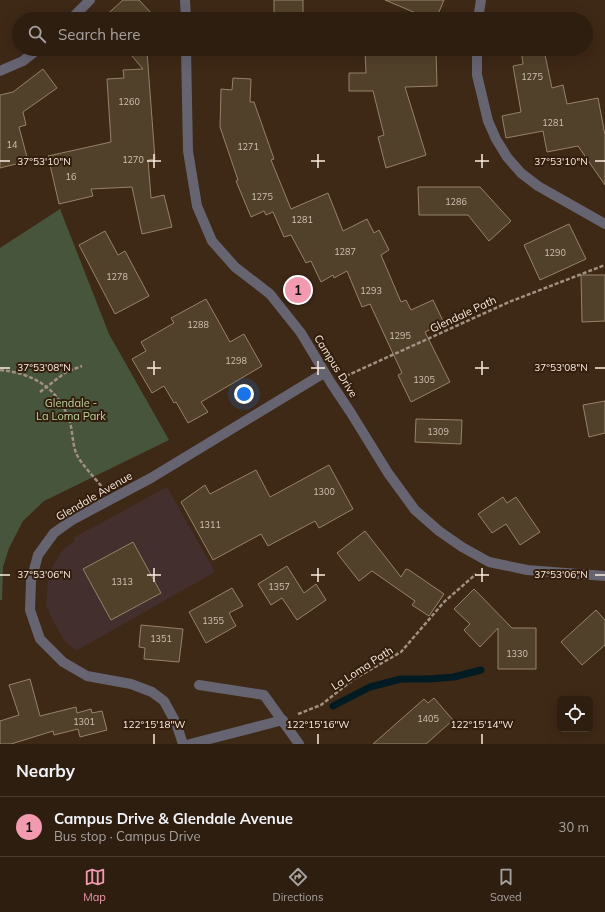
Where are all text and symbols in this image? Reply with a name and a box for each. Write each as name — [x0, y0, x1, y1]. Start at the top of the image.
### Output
search box — [12, 12, 593, 56]
icon: search — [26, 23, 48, 45]
text: Search here — [58, 25, 140, 44]
house number: 1275 — [521, 71, 543, 82]
house number: 1260 — [118, 96, 140, 107]
house number: 1281 — [542, 117, 564, 128]
house number: 14 — [7, 139, 18, 150]
house number: 1271 — [237, 141, 259, 152]
house number: 1270 — [122, 154, 144, 165]
text: 37°53'10"N — [17, 155, 71, 168]
text: 37°53'10"N — [534, 155, 588, 168]
house number: 16 — [66, 171, 76, 182]
house number: 1275 — [251, 191, 273, 202]
house number: 1286 — [445, 196, 467, 207]
house number: 1281 — [291, 214, 313, 225]
house number: 1287 — [334, 246, 356, 257]
house number: 1290 — [544, 247, 566, 258]
house number: 1278 — [106, 271, 128, 282]
pin: 1 — [285, 275, 311, 305]
house number: 1293 — [360, 285, 382, 296]
street label: Glendale Path — [428, 293, 498, 335]
house number: 1288 — [187, 319, 209, 330]
house number: 1295 — [389, 330, 411, 341]
street label: Campus Drive — [311, 332, 361, 400]
house number: 1298 — [225, 355, 247, 366]
text: 37°53'08"N — [17, 361, 71, 374]
text: 37°53'08"N — [534, 361, 588, 374]
house number: 1305 — [413, 374, 435, 385]
your location — [234, 384, 254, 404]
park label: Glendale - La Loma Park — [36, 396, 106, 423]
house number: 1309 — [427, 426, 449, 437]
street label: Glendale Avenue — [53, 468, 135, 524]
house number: 1300 — [313, 486, 335, 497]
house number: 1311 — [199, 519, 221, 530]
text: 37°53'06"N — [17, 568, 71, 581]
text: 37°53'06"N — [534, 568, 588, 581]
house number: 1313 — [111, 576, 133, 587]
house number: 1357 — [268, 581, 290, 592]
house number: 1355 — [202, 615, 224, 626]
house number: 1351 — [150, 633, 172, 644]
street label: La Loma Path — [329, 643, 395, 693]
house number: 1330 — [506, 648, 528, 659]
map controls — [557, 696, 593, 732]
button: locate — [557, 696, 593, 732]
house number: 1405 — [417, 713, 439, 724]
house number: 1301 — [73, 716, 95, 727]
text: 122°15'18"W — [123, 718, 185, 731]
text: 122°15'16"W — [287, 718, 349, 731]
text: 122°15'14"W — [451, 718, 513, 731]
text: Nearby — [16, 760, 75, 781]
text: Campus Drive & Glendale Avenue — [54, 809, 293, 828]
text: 1 — [25, 819, 33, 835]
text: 30 m — [559, 819, 589, 835]
text: Bus stop · Campus Drive — [54, 828, 201, 844]
tab: Map — [83, 866, 106, 904]
tab: Directions — [273, 866, 323, 904]
tab: Saved — [490, 866, 522, 904]

